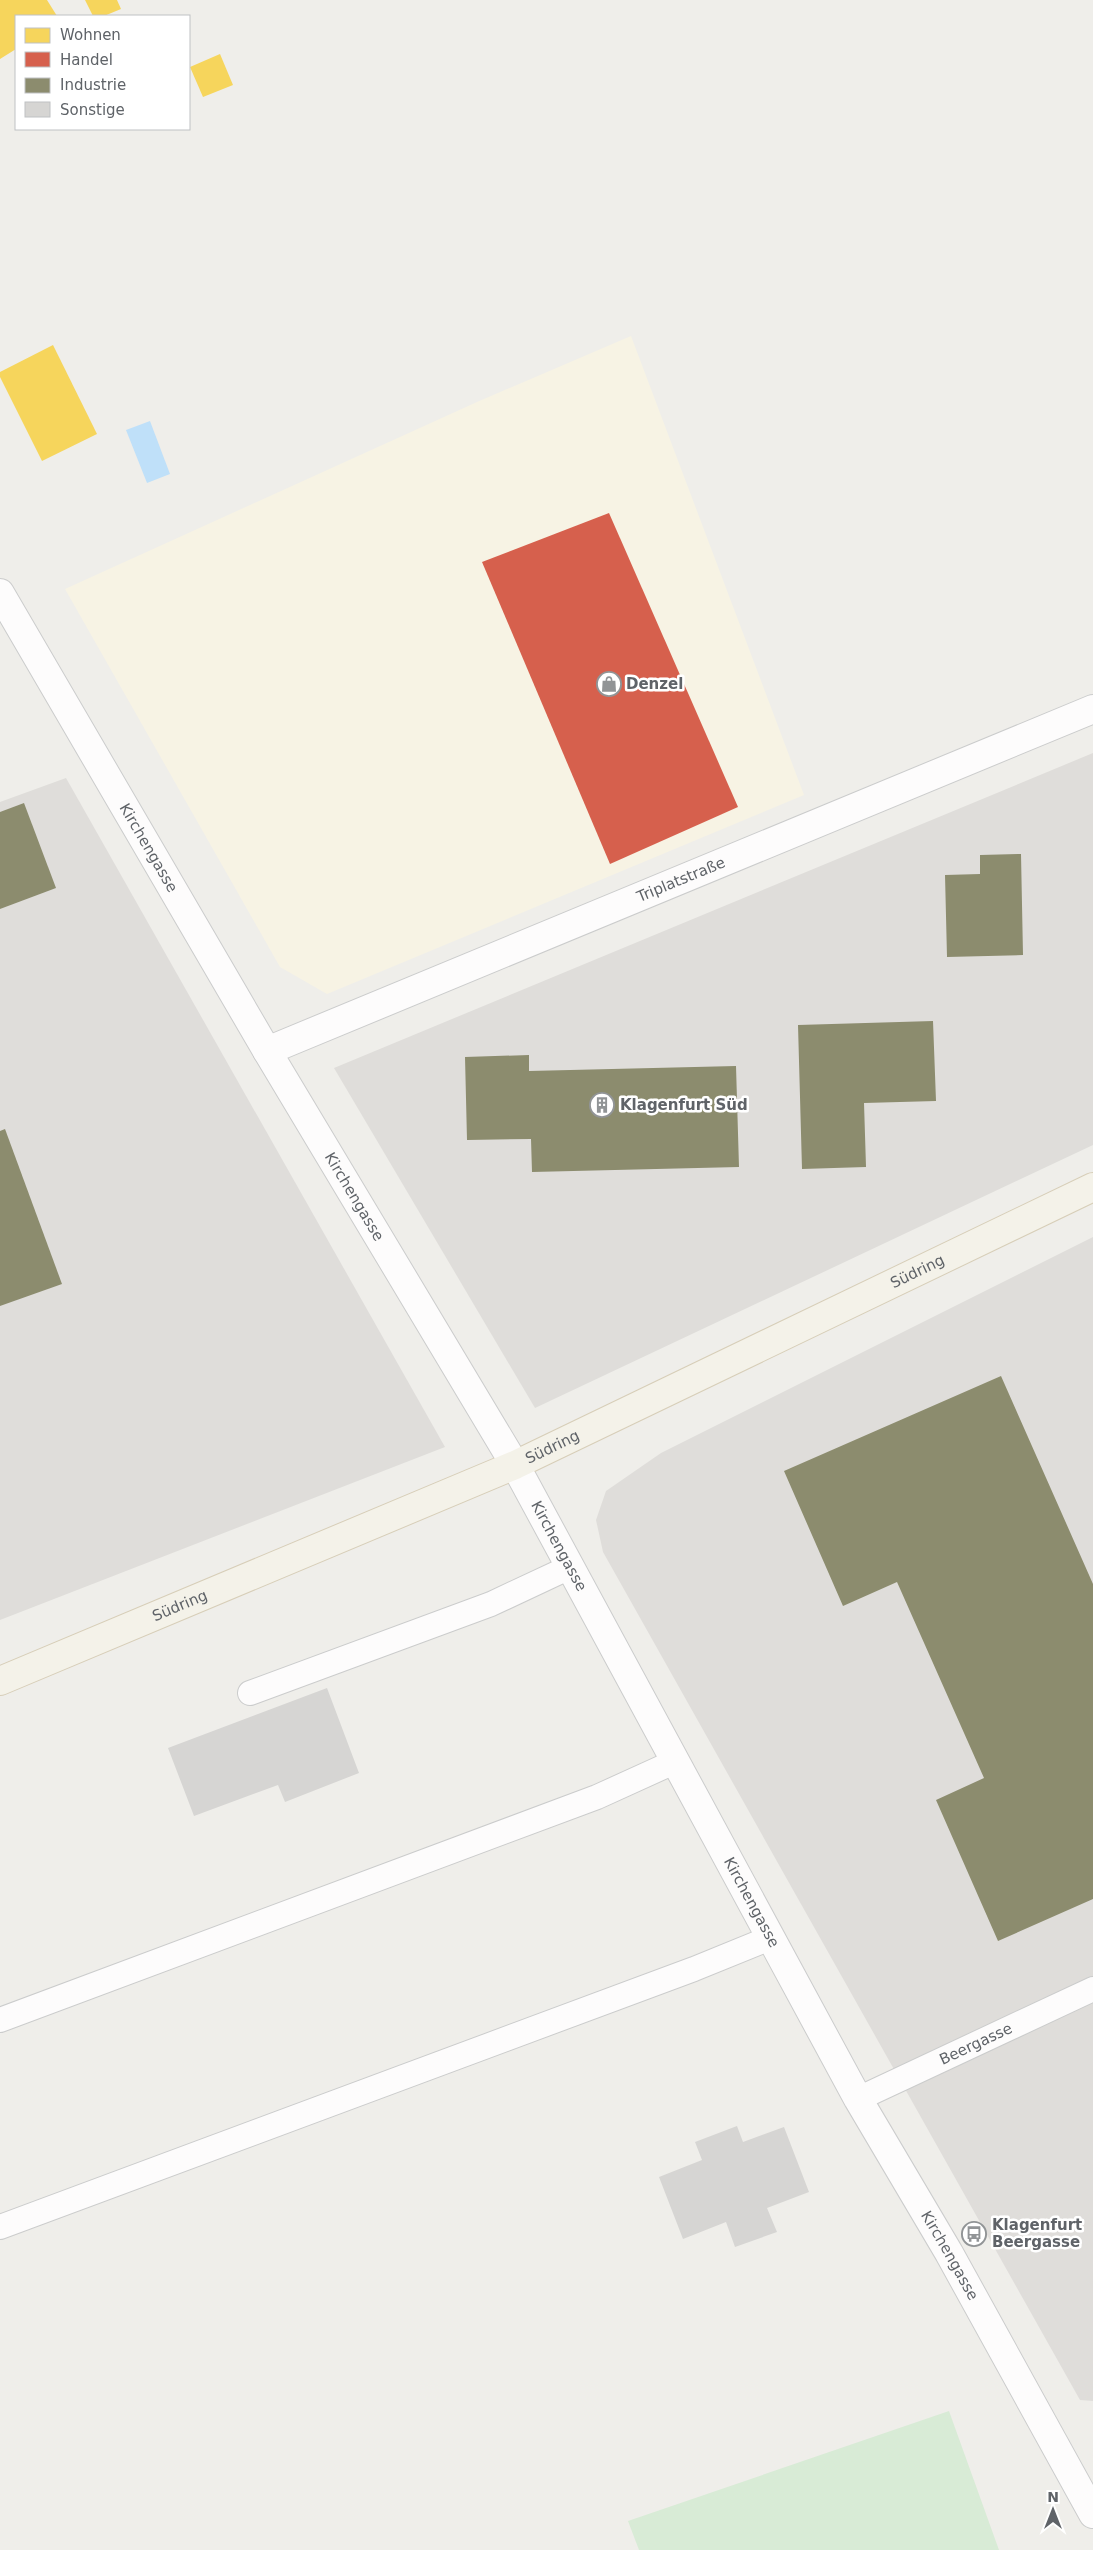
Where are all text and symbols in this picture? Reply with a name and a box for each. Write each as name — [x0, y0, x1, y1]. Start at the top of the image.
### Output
legend — [15, 15, 190, 130]
text: Wohnen — [60, 26, 121, 44]
text: Handel — [60, 51, 113, 69]
text: Industrie — [60, 76, 126, 94]
text: Sonstige — [60, 101, 125, 119]
shop icon: Denzel — [596, 671, 622, 697]
place label: Denzel — [626, 675, 683, 693]
street label: Kirchengasse — [116, 800, 182, 896]
street label: Triplatstraße — [633, 853, 728, 906]
building icon: Klagenfurt Süd — [589, 1092, 615, 1118]
place label: Klagenfurt Süd — [620, 1096, 748, 1114]
street label: Kirchengasse — [321, 1149, 388, 1244]
street label: Südring — [887, 1251, 947, 1292]
street label: Südring — [522, 1426, 582, 1468]
street label: Kirchengasse — [527, 1498, 591, 1594]
street label: Südring — [150, 1586, 210, 1625]
street label: Kirchengasse — [720, 1854, 783, 1951]
street label: Beergasse — [936, 2019, 1015, 2069]
street label: Kirchengasse — [917, 2208, 982, 2303]
place label: Klagenfurt Beergasse — [992, 2216, 1082, 2251]
bus stop icon: Klagenfurt Beergasse — [961, 2221, 987, 2247]
north arrow — [1028, 2485, 1078, 2535]
text: N — [1047, 2489, 1059, 2505]

